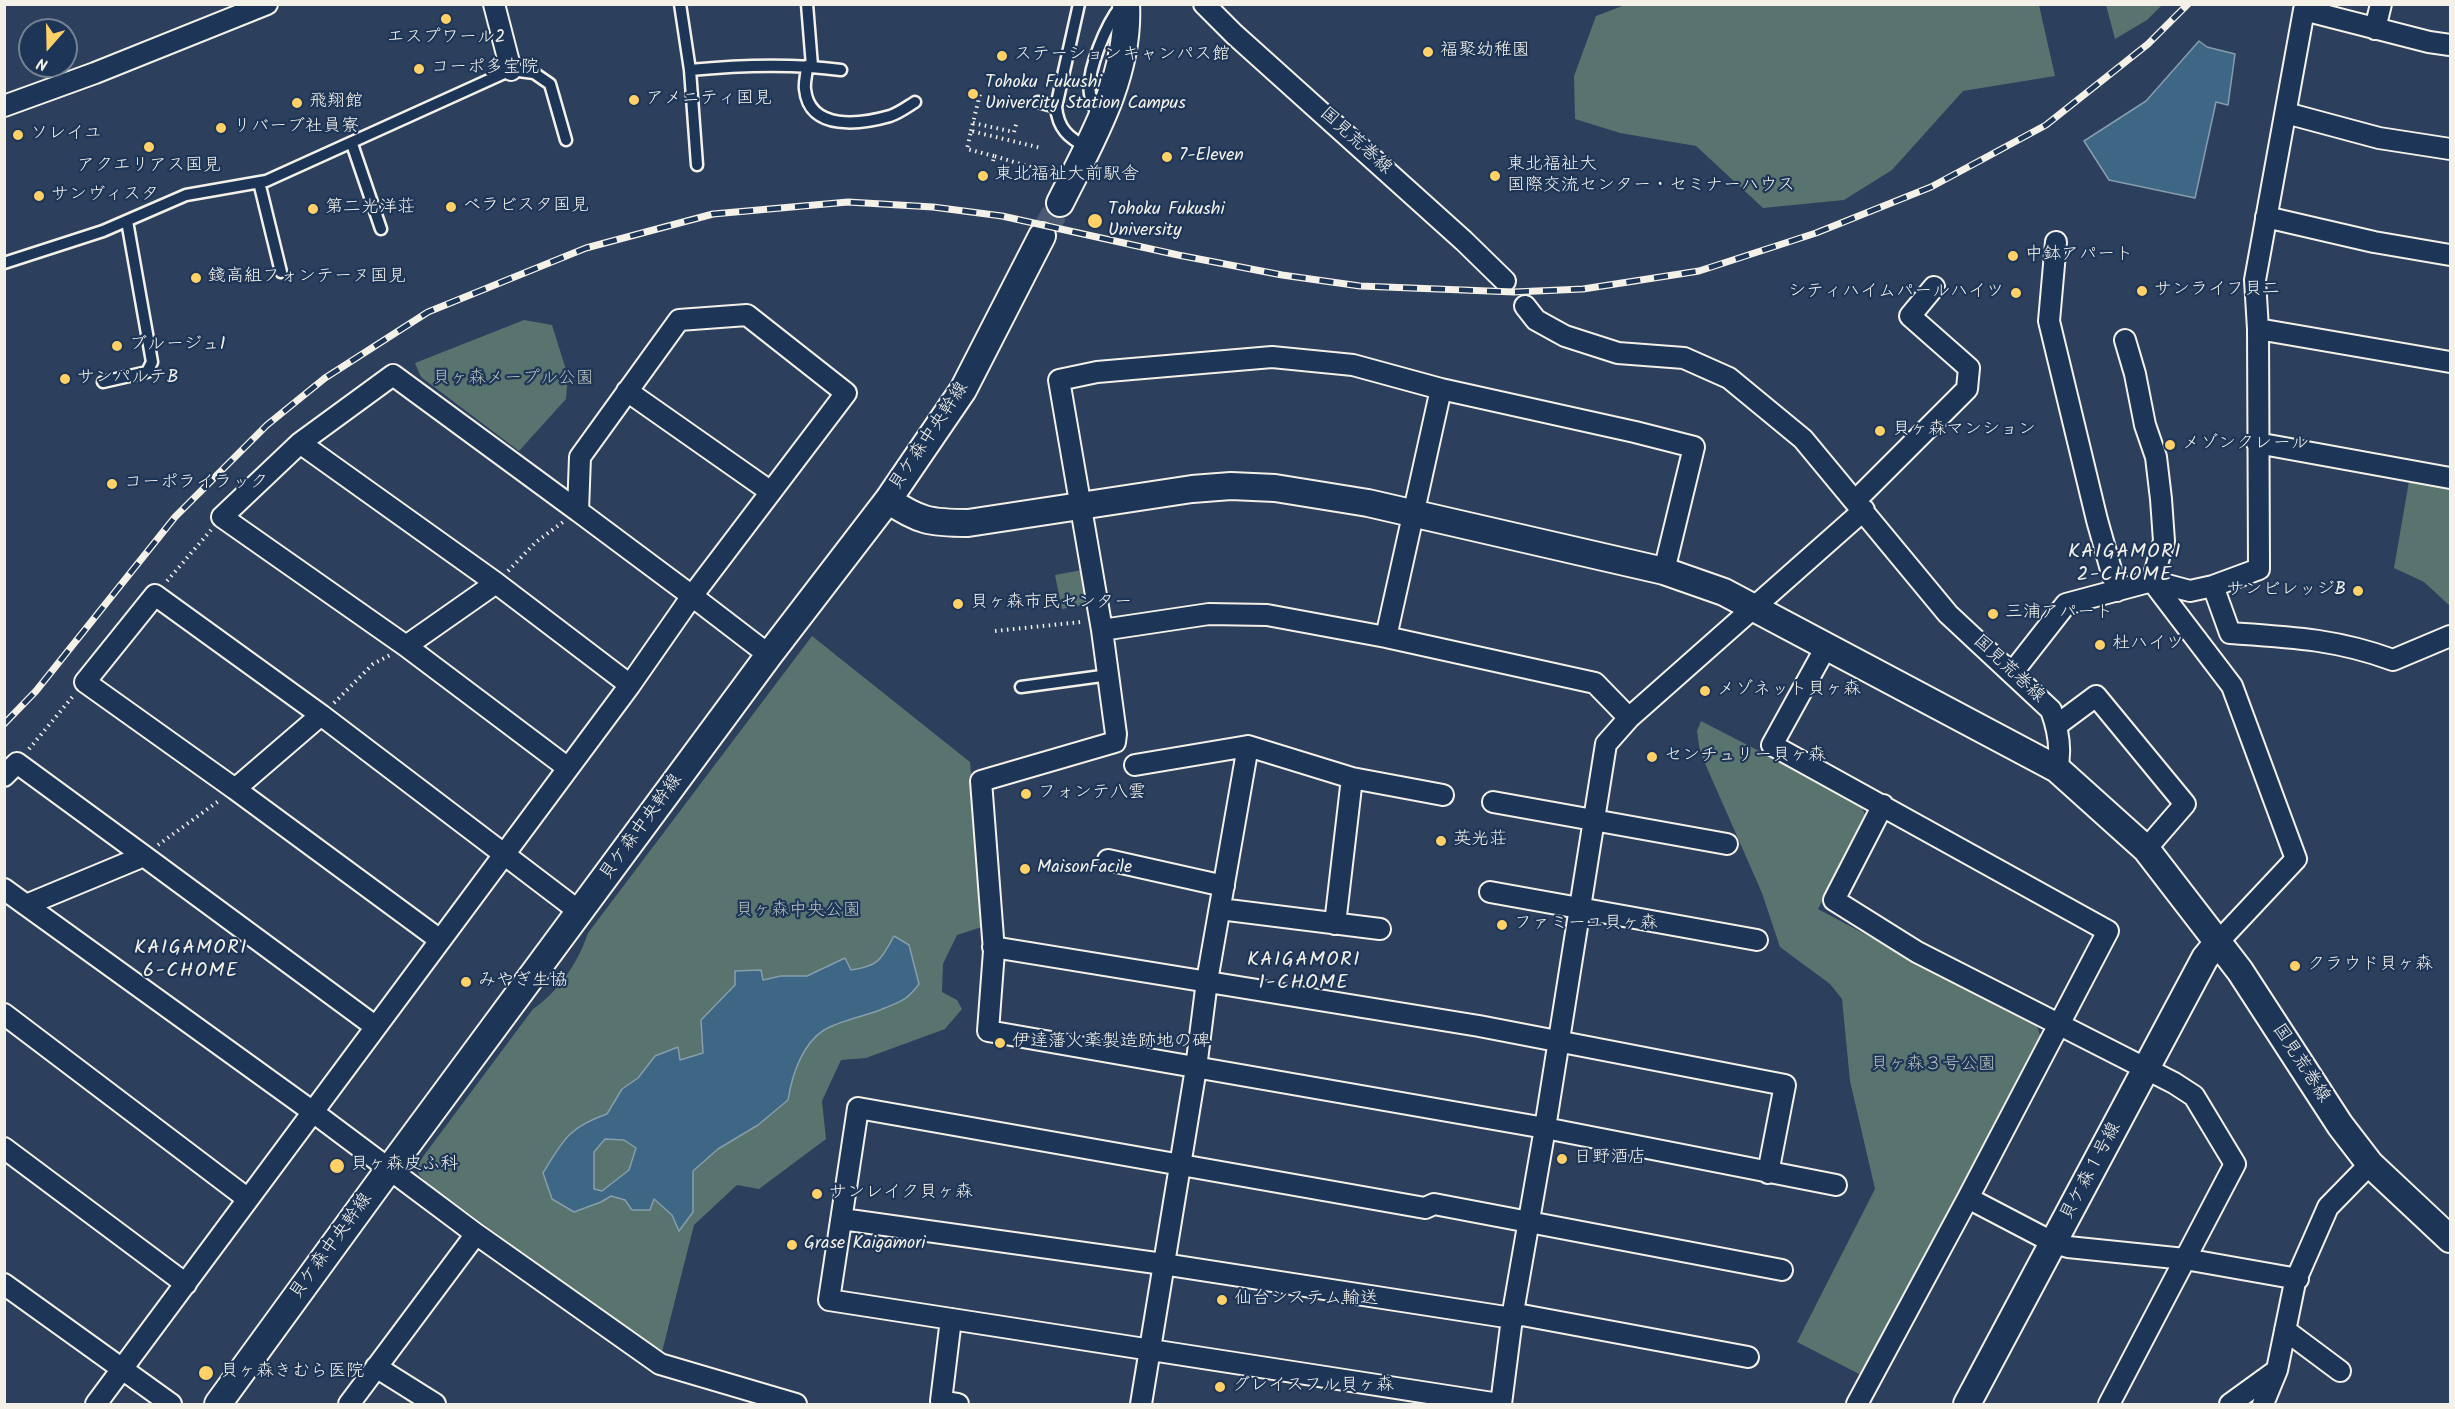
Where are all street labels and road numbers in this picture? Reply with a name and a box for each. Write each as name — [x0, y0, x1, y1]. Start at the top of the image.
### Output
street label: 国見荒巻線 — [1314, 104, 1396, 180]
street label: 貝ケ森中央幹線 — [886, 379, 974, 495]
street label: 国見荒巻線 — [1968, 631, 2048, 709]
street label: 貝ケ森中央幹線 — [596, 771, 688, 885]
street label: 国見荒巻線 — [2266, 1020, 2334, 1108]
street label: 貝ケ森１号線 — [2057, 1119, 2127, 1225]
street label: 貝ケ森中央幹線 — [286, 1190, 378, 1304]

